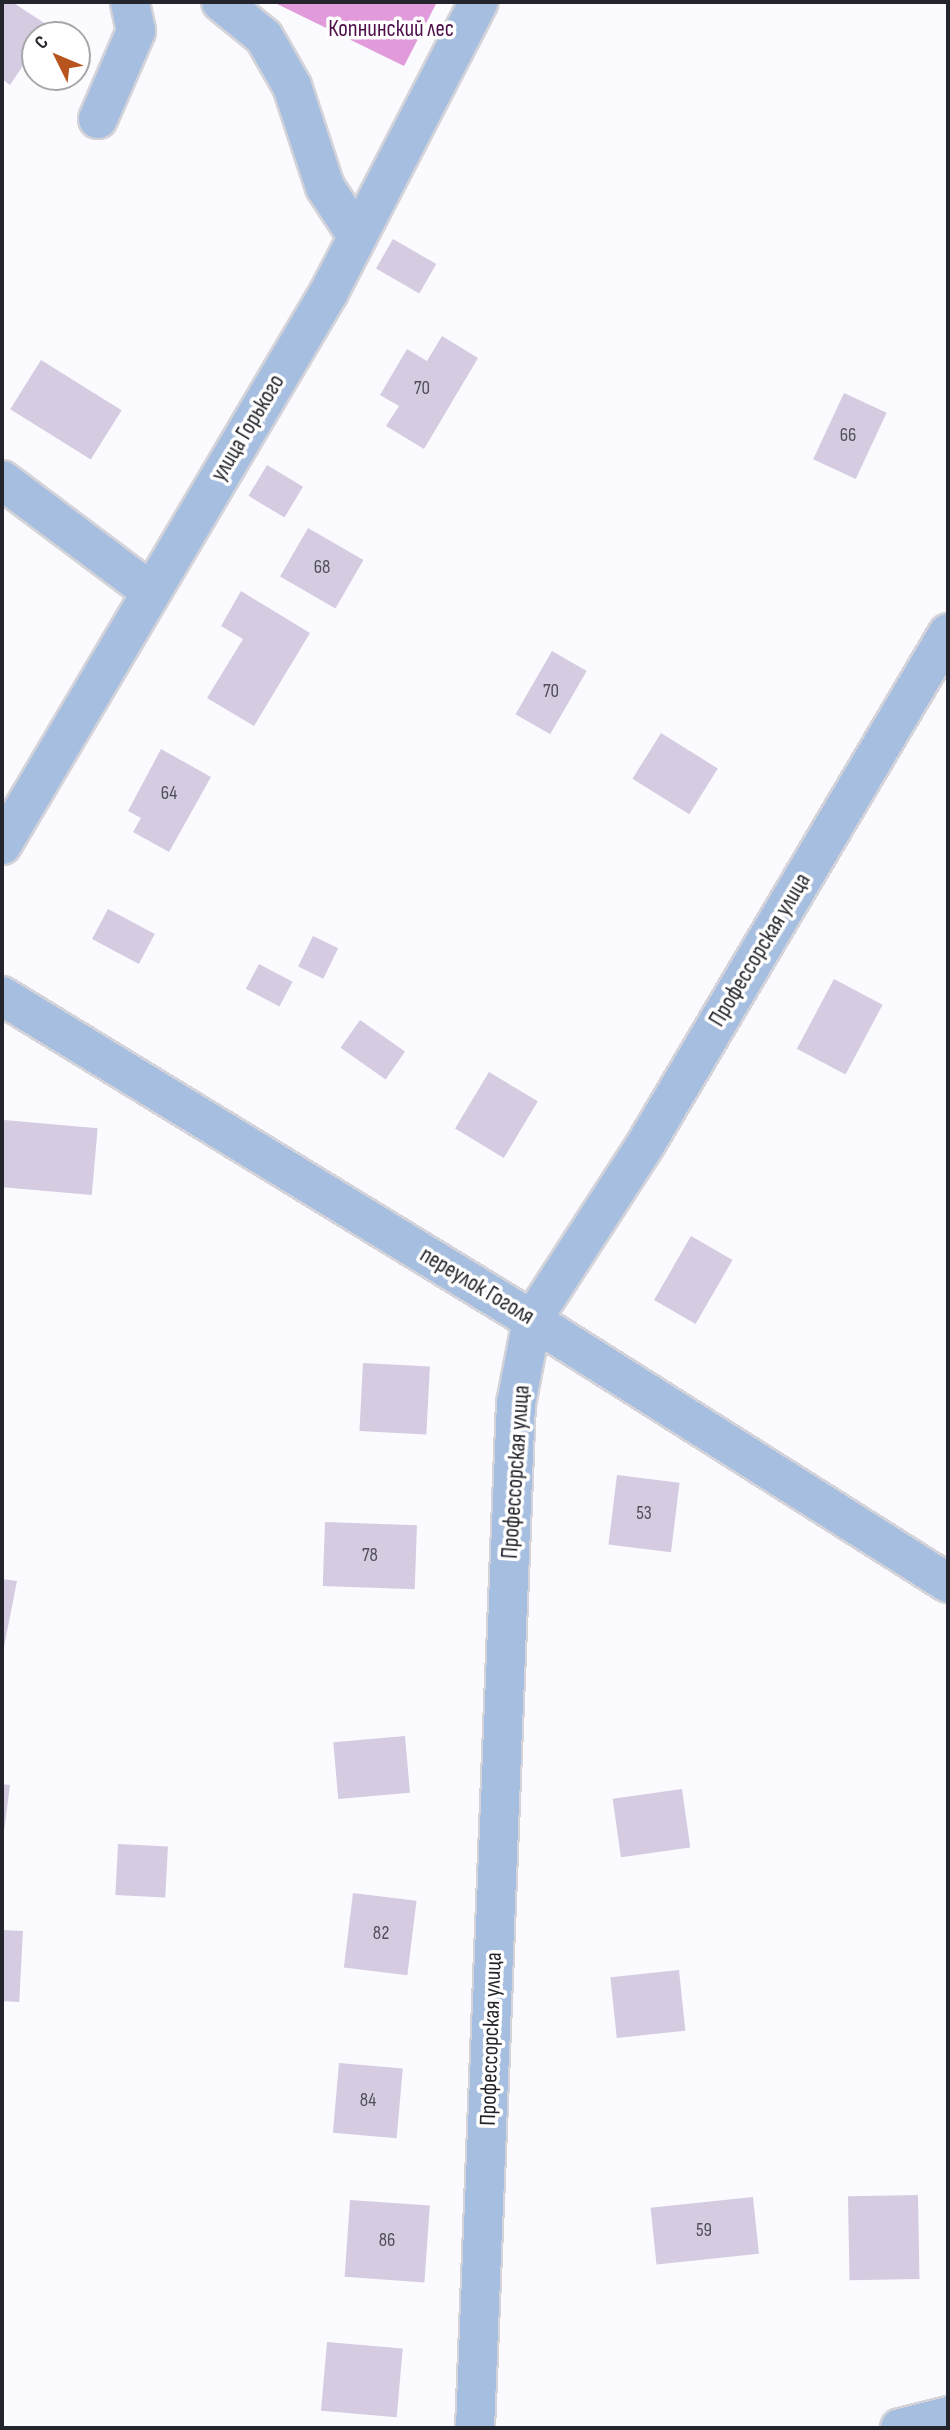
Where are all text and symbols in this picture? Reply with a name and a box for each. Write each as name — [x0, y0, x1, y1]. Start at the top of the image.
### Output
park label: Копнинский лес — [328, 15, 454, 43]
north arrow — [21, 21, 91, 91]
text: С — [30, 31, 53, 54]
street label: улица Горького — [205, 370, 291, 486]
house number: 70 — [414, 378, 430, 400]
house number: 66 — [840, 425, 856, 447]
house number: 68 — [314, 557, 330, 579]
house number: 70 — [543, 681, 559, 703]
house number: 64 — [161, 783, 177, 805]
street label: Профессорская улица — [703, 868, 817, 1032]
street label: переулок Гоголя — [415, 1241, 539, 1331]
street label: Профессорская улица — [496, 1384, 536, 1560]
house number: 53 — [636, 1503, 652, 1525]
house number: 78 — [362, 1545, 378, 1567]
house number: 82 — [373, 1923, 389, 1945]
street label: Профессорская улица — [474, 1952, 508, 2126]
house number: 84 — [360, 2090, 376, 2112]
house number: 59 — [696, 2220, 712, 2242]
house number: 86 — [379, 2230, 395, 2252]

